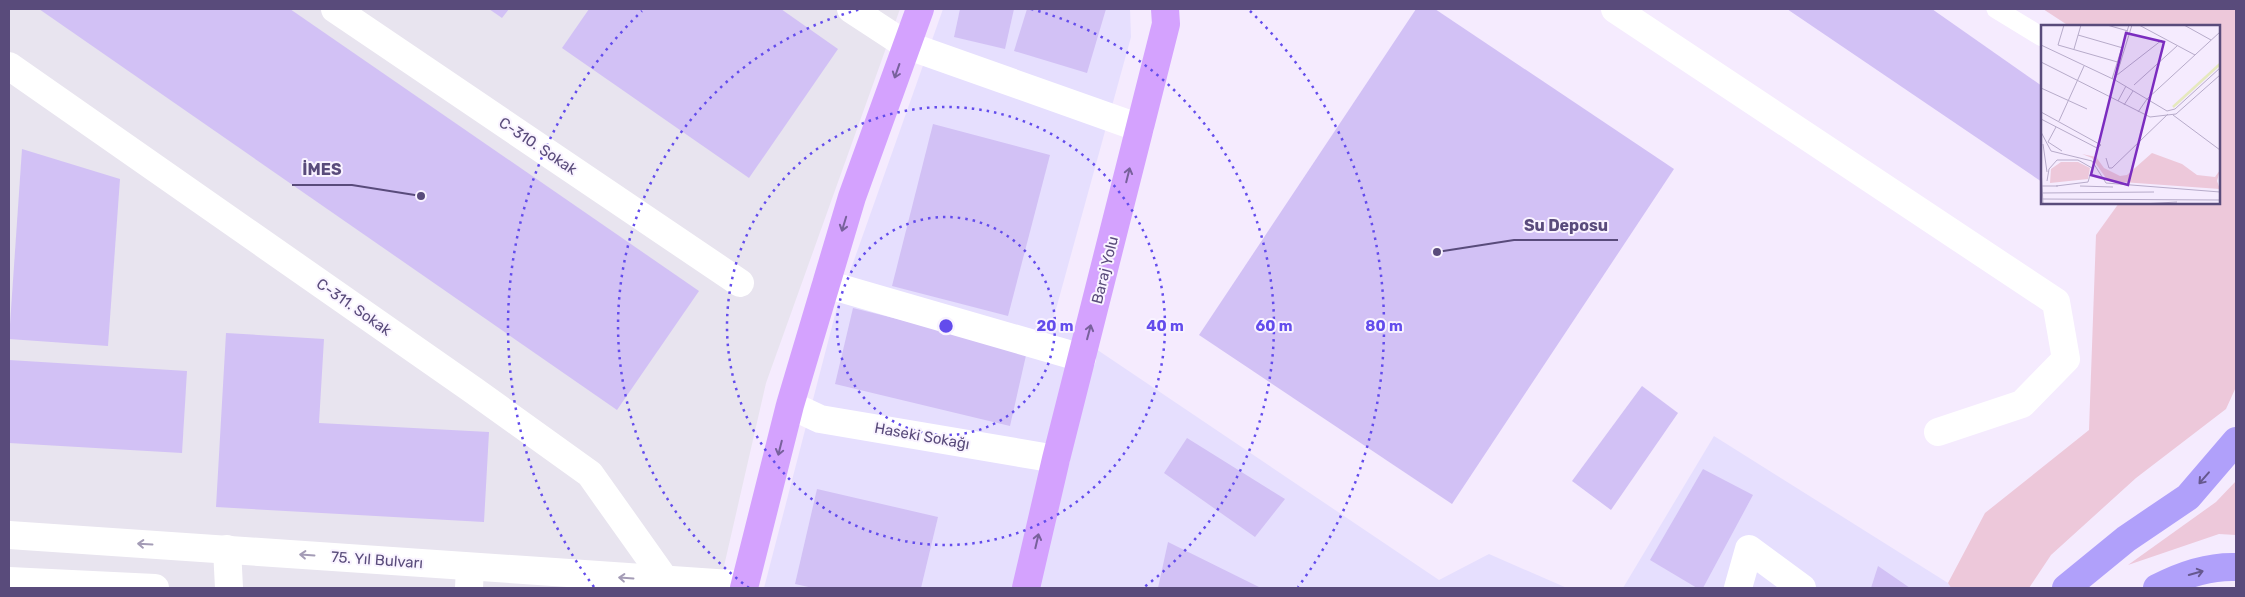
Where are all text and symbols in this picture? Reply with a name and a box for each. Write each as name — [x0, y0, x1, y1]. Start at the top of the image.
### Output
inset map — [2041, 25, 2220, 204]
one-way arrow — [892, 62, 901, 78]
street label: C-310. Sokak — [496, 113, 581, 179]
callout: İMES — [292, 154, 352, 185]
text: İMES — [302, 160, 342, 179]
one-way arrow — [1124, 167, 1134, 183]
callout: Su Deposu — [1514, 209, 1618, 240]
one-way arrow — [839, 216, 849, 232]
text: Su Deposu — [1524, 216, 1608, 235]
street label: Baraj Yolu — [1088, 234, 1122, 306]
street label: C-311. Sokak — [313, 275, 395, 340]
centre of rings — [937, 317, 955, 335]
text: 20 m — [1037, 317, 1073, 335]
text: 40 m — [1146, 317, 1184, 335]
text: 60 m — [1256, 317, 1292, 335]
text: 80 m — [1365, 317, 1403, 335]
one-way arrow — [1085, 325, 1094, 341]
street label: Haseki Sokağı — [873, 419, 971, 453]
one-way arrow — [774, 439, 784, 455]
one-way arrow — [2198, 472, 2210, 485]
one-way arrow — [1033, 533, 1042, 549]
one-way arrow — [137, 539, 153, 548]
street label: 75. Yıl Bulvarı — [330, 548, 424, 572]
one-way arrow — [300, 550, 316, 559]
one-way arrow — [2187, 567, 2203, 577]
one-way arrow — [619, 573, 635, 582]

